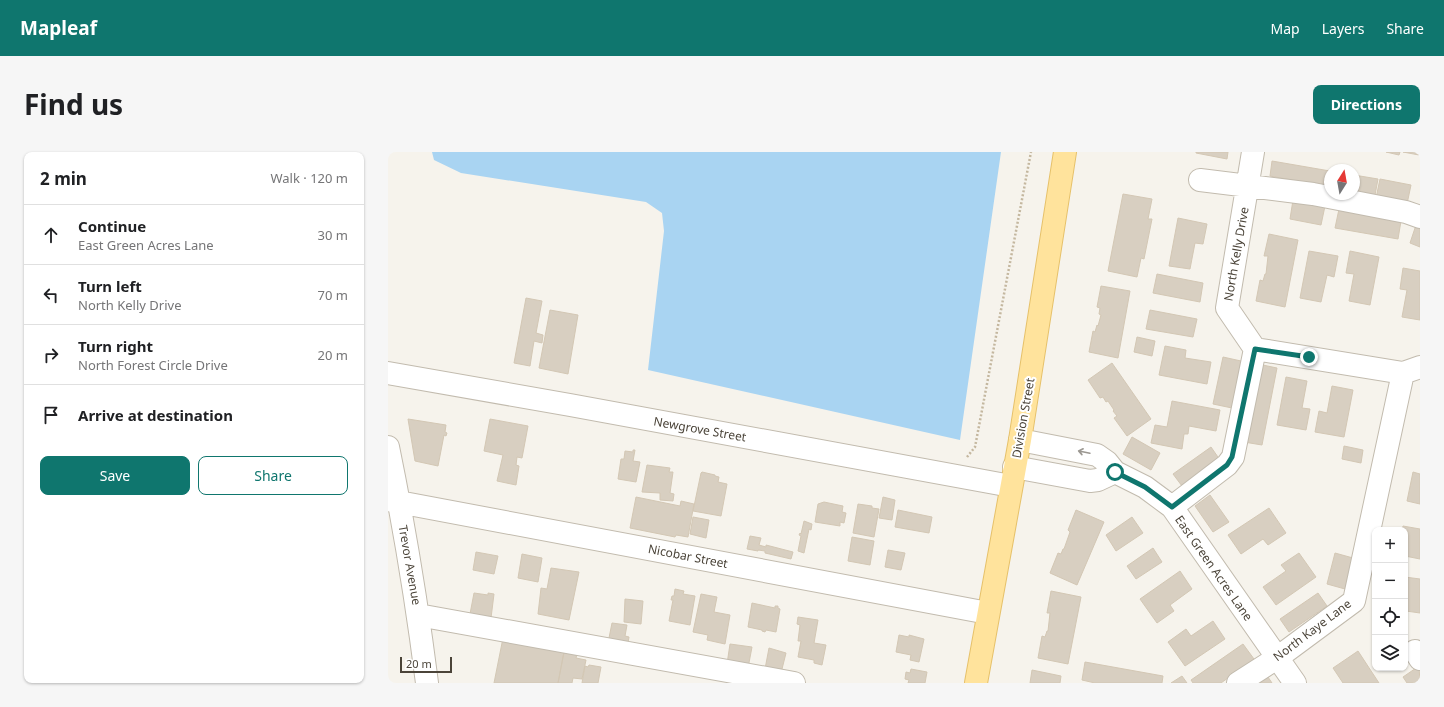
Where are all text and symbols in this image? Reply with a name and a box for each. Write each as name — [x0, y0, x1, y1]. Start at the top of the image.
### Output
text: Mapleaf — [20, 15, 97, 41]
text: Map — [1271, 19, 1300, 38]
text: Layers — [1322, 19, 1364, 38]
text: Share — [1386, 19, 1424, 38]
text: Find us — [24, 85, 123, 123]
button: Directions — [1313, 85, 1420, 124]
north arrow — [1324, 164, 1360, 200]
text: 2 min — [40, 167, 87, 190]
text: Walk · 120 m — [270, 169, 348, 187]
street label: North Kelly Drive — [1219, 205, 1253, 303]
text: Continue — [78, 216, 146, 236]
icon: ahead — [40, 224, 62, 246]
text: 30 m — [318, 226, 348, 244]
text: East Green Acres Lane — [78, 236, 214, 254]
text: Turn left — [78, 276, 142, 296]
icon: left — [40, 284, 62, 306]
text: 70 m — [318, 286, 348, 304]
text: North Kelly Drive — [78, 296, 181, 314]
text: Turn right — [78, 336, 153, 356]
icon: right — [40, 344, 62, 366]
text: 20 m — [318, 346, 348, 364]
route end — [1300, 348, 1318, 366]
text: North Forest Circle Drive — [78, 356, 228, 374]
street label: Division Street — [1008, 376, 1039, 459]
icon: arrive — [40, 404, 62, 426]
text: Arrive at destination — [78, 405, 233, 425]
street label: Newgrove Street — [652, 412, 748, 446]
one-way arrow — [1077, 448, 1090, 456]
button: Save — [40, 456, 190, 495]
button: Share — [198, 456, 348, 495]
route start — [1106, 463, 1124, 481]
street label: East Green Acres Lane — [1171, 512, 1257, 624]
street label: Trevor Avenue — [395, 524, 425, 607]
map controls — [1372, 527, 1408, 671]
button: + — [1372, 527, 1408, 563]
street label: Nicobar Street — [647, 540, 730, 572]
button: − — [1372, 563, 1408, 599]
street label: North Kaye Lane — [1270, 595, 1355, 665]
button: locate — [1372, 599, 1408, 635]
button: layers — [1372, 635, 1408, 671]
scale bar — [400, 655, 452, 674]
text: 20 m — [406, 656, 432, 671]

